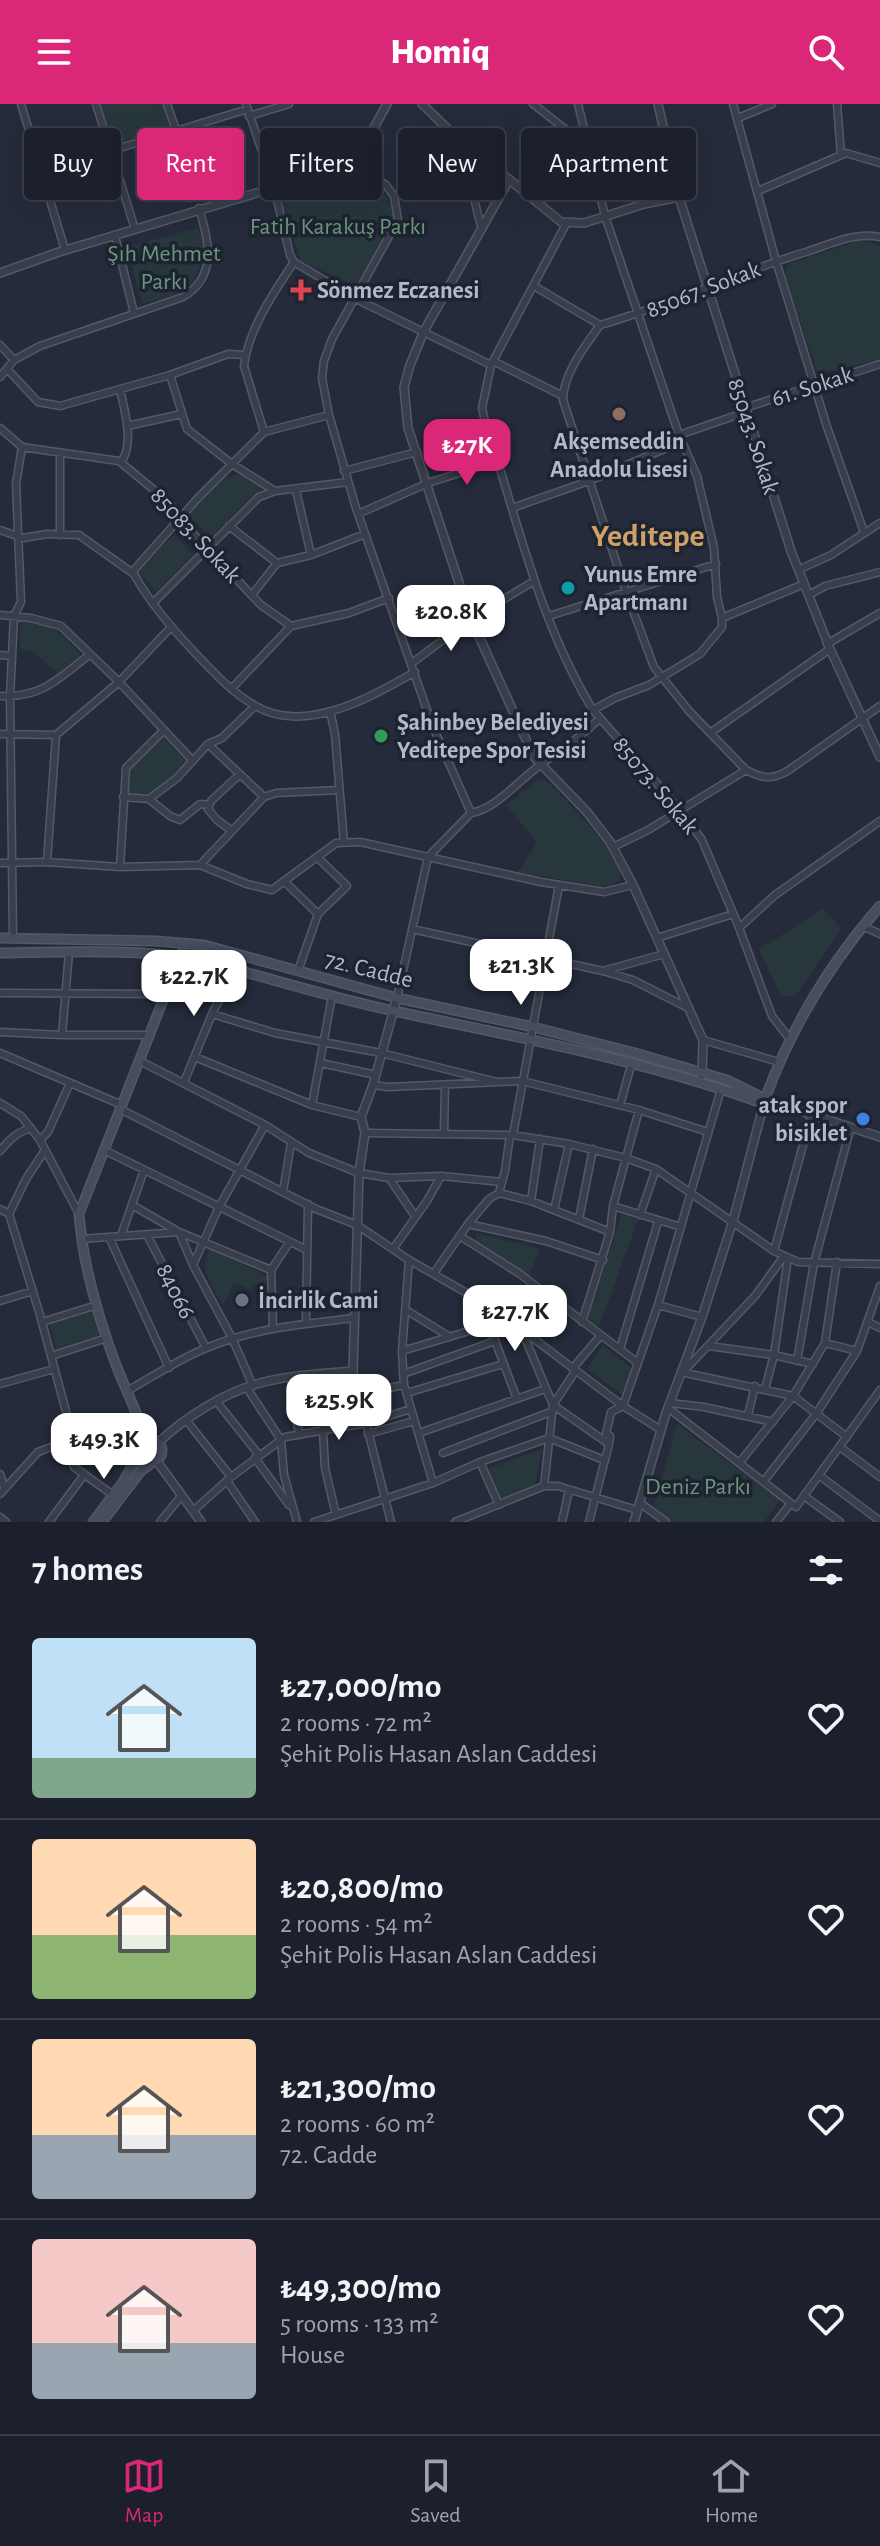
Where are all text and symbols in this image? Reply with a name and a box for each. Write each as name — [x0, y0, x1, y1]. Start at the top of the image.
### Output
icon: menu — [32, 30, 76, 74]
icon: search — [804, 30, 848, 74]
text: Homiq — [390, 34, 490, 70]
chip: Buy — [24, 128, 121, 200]
chip: Rent — [137, 128, 244, 200]
chip: Filters — [260, 128, 382, 200]
chip: New — [398, 128, 505, 200]
chip: Apartment — [521, 128, 696, 200]
park label: Fatih Karakuş Parkı — [250, 215, 426, 239]
park label: Şıh Mehmet Parkı — [107, 242, 221, 294]
street label: 85067. Sokak — [643, 257, 764, 323]
place label: Sönmez Eczanesi — [317, 279, 479, 303]
marker: Sönmez Eczanesi — [292, 281, 310, 299]
street label: 61. Sokak — [769, 363, 856, 411]
street label: 85043. Sokak — [723, 375, 783, 497]
marker: Akşemseddin Anadolu Lisesi — [610, 405, 628, 423]
pin: ₺27K — [420, 419, 514, 487]
place label: Akşemseddin Anadolu Lisesi — [550, 430, 688, 482]
text: ₺27K — [442, 432, 492, 458]
street label: 85083. Sokak — [146, 484, 245, 588]
district label: Yeditepe — [591, 520, 705, 552]
place label: Yunus Emre Apartmanı — [584, 563, 697, 615]
marker: Yunus Emre Apartmanı — [559, 579, 577, 597]
pin: ₺20.8K — [386, 585, 516, 653]
text: ₺20.8K — [415, 598, 487, 624]
place label: Şahinbey Belediyesi Yeditepe Spor Tesisi — [397, 711, 589, 763]
marker: Şahinbey Belediyesi Yeditepe Spor Tesisi — [372, 727, 390, 745]
street label: 85073. Sokak — [608, 733, 703, 839]
pin: ₺21.3K — [456, 939, 586, 1007]
street label: 72. Cadde — [322, 947, 415, 992]
pin: ₺22.7K — [129, 950, 259, 1018]
text: ₺21.3K — [488, 952, 554, 978]
text: ₺22.7K — [159, 963, 229, 989]
place label: atak spor bisiklet — [759, 1094, 848, 1146]
marker: atak spor bisiklet — [854, 1110, 872, 1128]
street label: 84066 — [151, 1260, 199, 1323]
pin: ₺27.7K — [450, 1285, 580, 1353]
place label: İncirlik Cami — [258, 1286, 379, 1313]
marker: İncirlik Cami — [233, 1291, 251, 1309]
text: ₺27.7K — [481, 1298, 549, 1324]
pin: ₺25.9K — [274, 1374, 404, 1442]
text: ₺25.9K — [304, 1387, 374, 1413]
pin: ₺49.3K — [39, 1413, 169, 1481]
text: ₺49.3K — [69, 1426, 139, 1452]
park label: Deniz Parkı — [645, 1475, 751, 1499]
icon: filters — [804, 1548, 848, 1592]
text: 7 homes — [32, 1553, 143, 1587]
icon: home — [96, 1670, 192, 1766]
text: ₺27,000/mo — [280, 1670, 442, 1704]
icon: heart — [804, 1696, 848, 1740]
text: 2 rooms · 72 m² — [280, 1710, 432, 1736]
text: Şehit Polis Hasan Aslan Caddesi — [280, 1741, 597, 1767]
icon: home — [96, 1871, 192, 1967]
text: ₺20,800/mo — [280, 1871, 444, 1905]
icon: heart — [804, 1897, 848, 1941]
text: 2 rooms · 54 m² — [280, 1911, 432, 1937]
text: Şehit Polis Hasan Aslan Caddesi — [280, 1942, 597, 1968]
icon: home — [96, 2071, 192, 2167]
text: ₺21,300/mo — [280, 2071, 436, 2105]
icon: heart — [804, 2097, 848, 2141]
text: 2 rooms · 60 m² — [280, 2111, 435, 2137]
text: 72. Cadde — [280, 2142, 377, 2168]
icon: home — [96, 2271, 192, 2367]
text: ₺49,300/mo — [280, 2271, 441, 2305]
icon: heart — [804, 2297, 848, 2341]
text: 5 rooms · 133 m² — [280, 2311, 438, 2337]
text: House — [280, 2342, 345, 2368]
tab: Map — [122, 2454, 166, 2528]
tab: Saved — [410, 2454, 461, 2528]
tab: Home — [705, 2454, 758, 2528]

